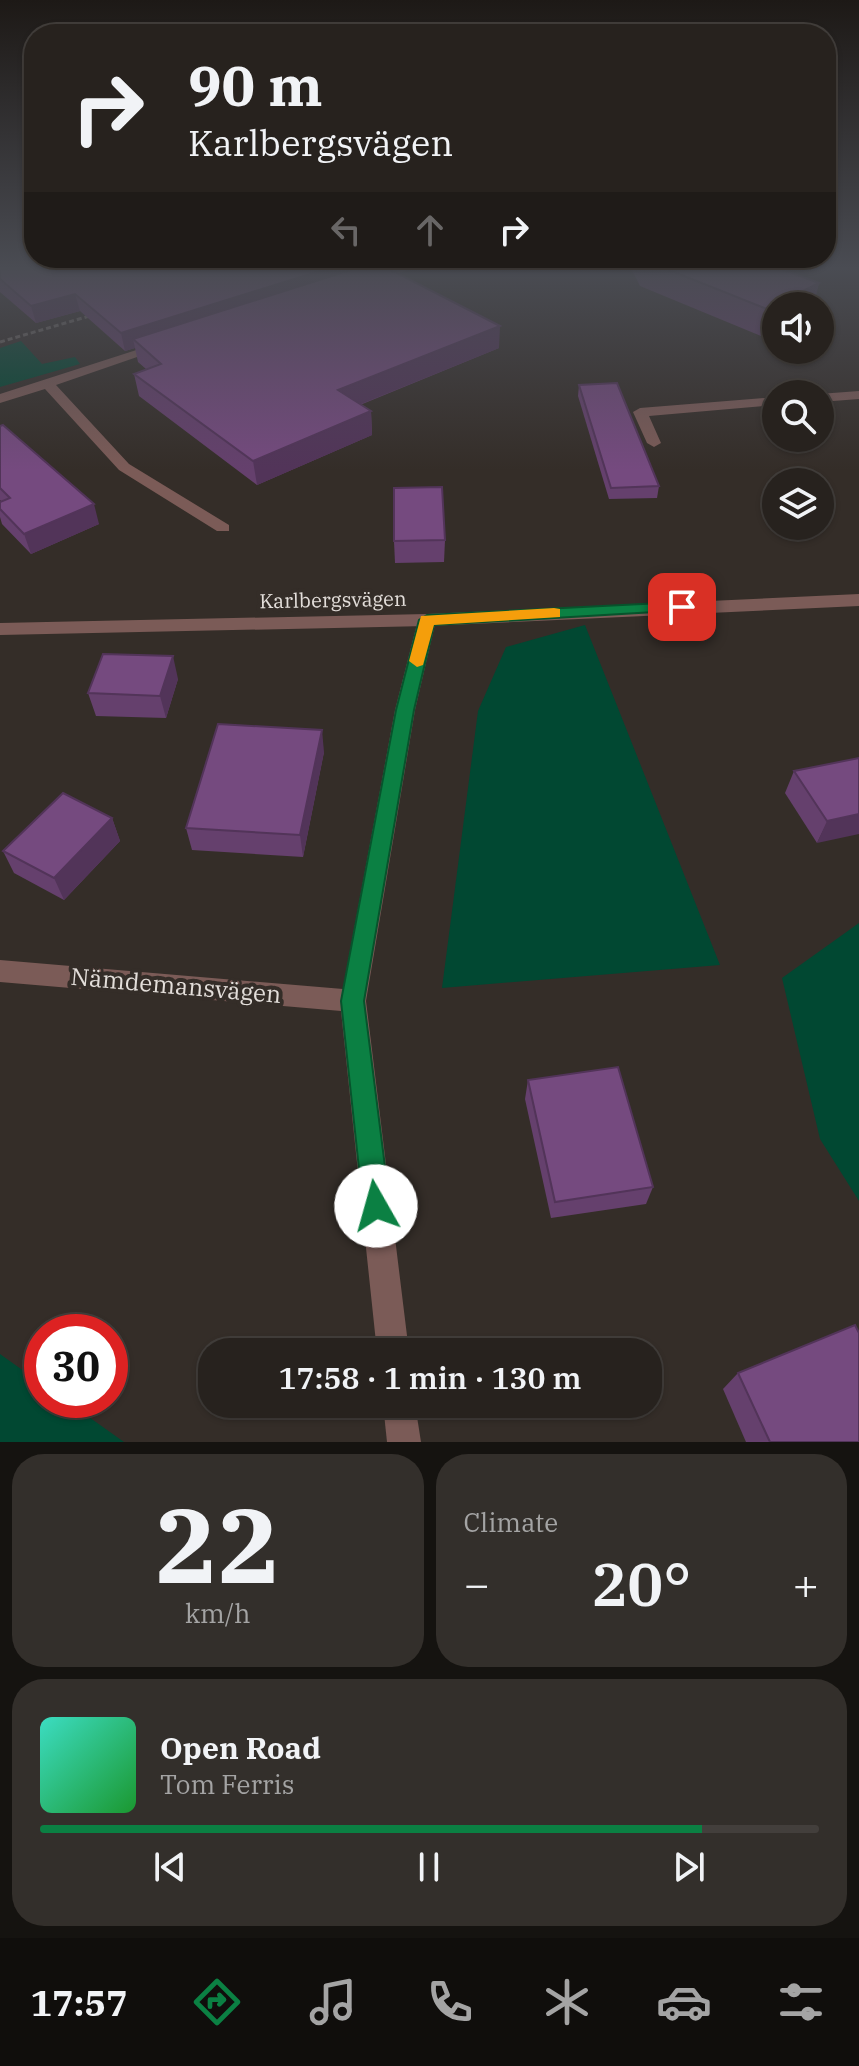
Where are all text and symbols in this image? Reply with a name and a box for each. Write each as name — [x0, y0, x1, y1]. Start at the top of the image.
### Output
text: 90 m — [188, 49, 323, 121]
icon: right — [56, 56, 160, 160]
text: Karlbergsvägen — [188, 119, 453, 166]
icon: left — [324, 208, 368, 252]
icon: ahead — [408, 208, 452, 252]
icon: right — [492, 208, 536, 252]
map controls — [762, 292, 834, 540]
button: sound — [762, 292, 834, 364]
button: search — [762, 380, 834, 452]
button: layers — [762, 468, 834, 540]
pin — [648, 573, 716, 641]
street label: Karlbergsvägen — [259, 585, 407, 614]
icon: arrive — [660, 585, 704, 629]
street label: Nämdemansvägen — [69, 960, 283, 1010]
position arrow — [334, 1164, 418, 1248]
speed limit sign: 30 — [24, 1314, 128, 1418]
text: 17:58 · 1 min · 130 m — [279, 1358, 581, 1397]
text: 22 — [155, 1476, 280, 1612]
text: Climate — [464, 1505, 558, 1539]
text: 20° — [591, 1544, 691, 1623]
text: − — [464, 1555, 490, 1612]
text: + — [793, 1555, 819, 1612]
text: km/h — [185, 1596, 251, 1630]
text: Open Road — [160, 1728, 321, 1767]
text: Tom Ferris — [160, 1767, 294, 1801]
icon: previous — [148, 1845, 192, 1889]
icon: pause — [407, 1845, 451, 1889]
icon: next — [667, 1845, 711, 1889]
icon: directions — [189, 1974, 245, 2030]
icon: music — [305, 1974, 361, 2030]
icon: phone — [422, 1974, 478, 2030]
icon: climate — [539, 1974, 595, 2030]
icon: car — [656, 1974, 712, 2030]
icon: filters — [773, 1974, 829, 2030]
text: 17:57 — [30, 1979, 128, 2026]

